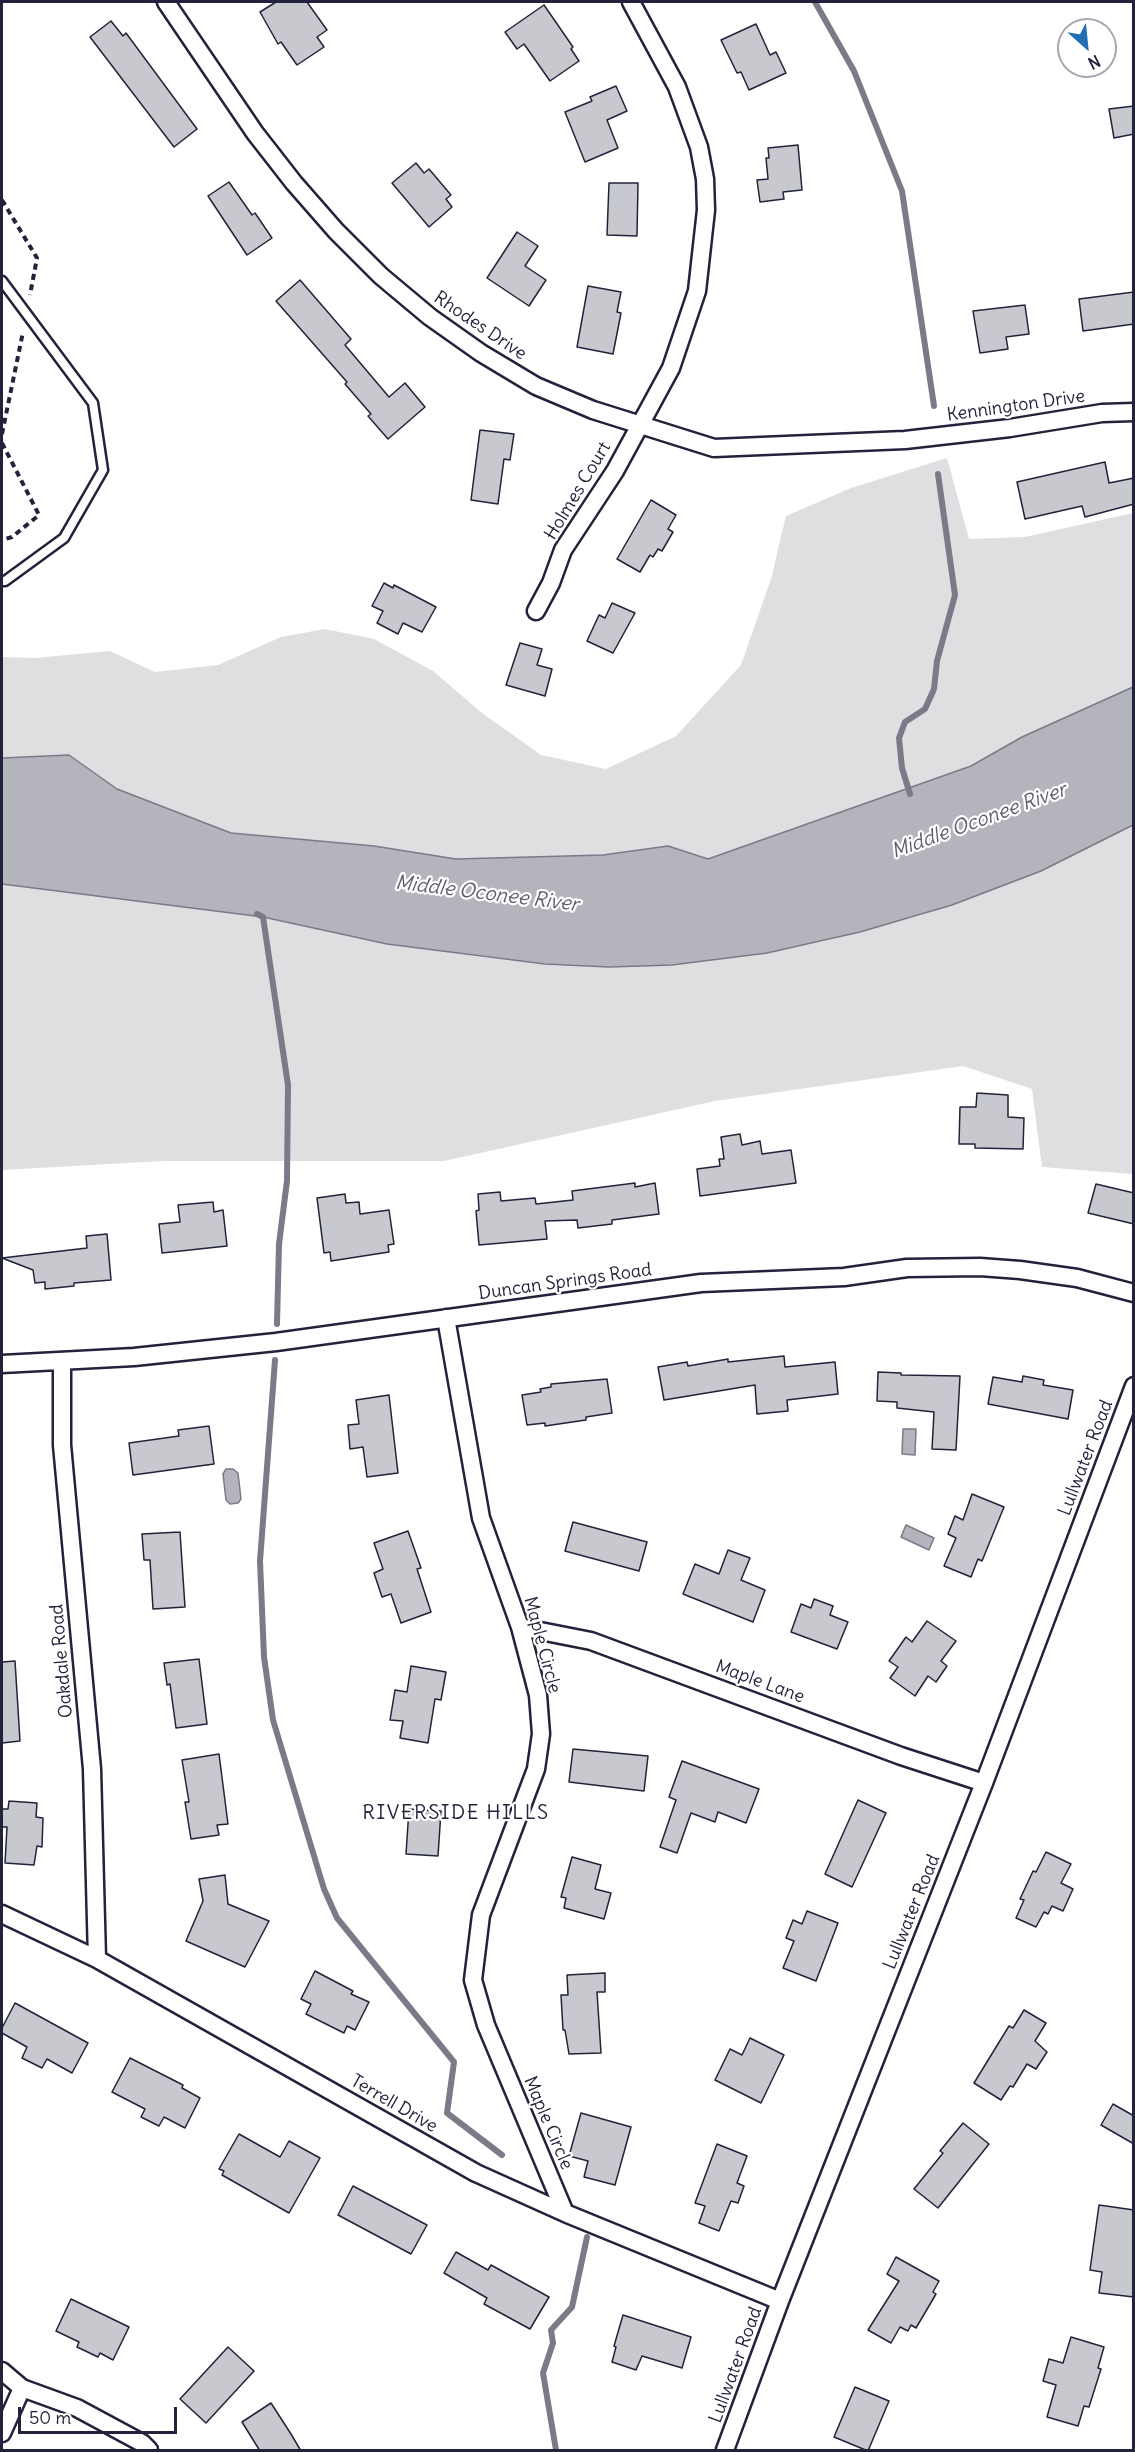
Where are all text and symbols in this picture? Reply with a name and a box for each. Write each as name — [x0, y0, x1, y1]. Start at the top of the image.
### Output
north arrow — [1057, 18, 1117, 78]
text: N — [1085, 51, 1104, 74]
street label: Rhodes Drive — [430, 287, 530, 365]
street label: Kennington Drive — [946, 386, 1086, 426]
street label: Holmes Court — [540, 438, 616, 544]
water label: Middle Oconee River — [888, 778, 1070, 864]
water label: Middle Oconee River — [394, 871, 580, 917]
street label: Duncan Springs Road — [477, 1259, 653, 1305]
street label: Lullwater Road — [1054, 1397, 1118, 1519]
street label: Maple Circle — [519, 1594, 565, 1696]
street label: Oakdale Road — [46, 1603, 78, 1719]
street label: Maple Lane — [713, 1656, 807, 1708]
district label: RIVERSIDE HILLS — [362, 1801, 550, 1825]
street label: Lullwater Road — [879, 1851, 945, 1973]
street label: Terrell Drive — [347, 2070, 441, 2138]
street label: Maple Circle — [519, 2073, 577, 2173]
street label: Lullwater Road — [705, 2304, 767, 2426]
scale bar — [21, 2395, 180, 2433]
text: 50 m — [29, 2406, 71, 2429]

